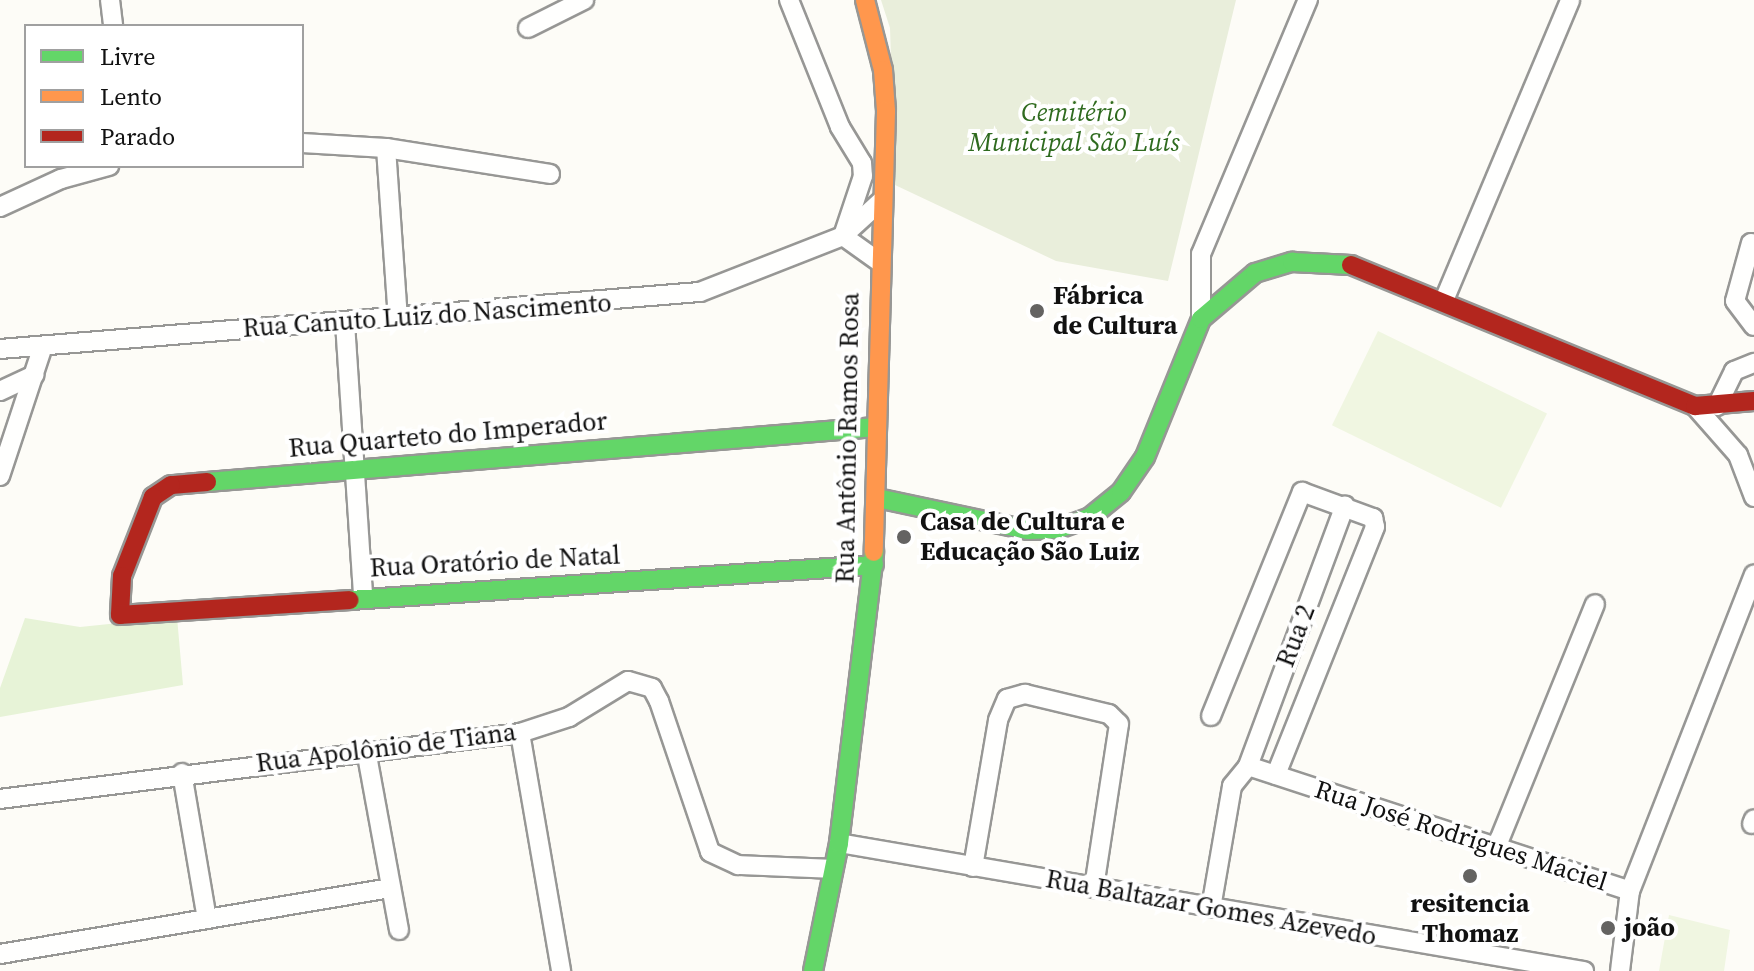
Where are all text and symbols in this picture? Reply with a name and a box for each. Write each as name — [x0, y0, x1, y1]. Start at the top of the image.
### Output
legend — [24, 24, 304, 168]
text: Livre — [100, 40, 155, 73]
text: Lento — [100, 80, 162, 113]
park label: Cemitério Municipal São Luís — [968, 97, 1180, 158]
text: Parado — [100, 120, 175, 153]
place label: Fábrica de Cultura — [1053, 280, 1178, 342]
street label: Rua Canuto Luiz do Nascimento — [242, 288, 612, 344]
street label: Rua Antônio Ramos Rosa — [830, 292, 866, 584]
marker: Fábrica de Cultura — [1028, 302, 1046, 320]
street label: Rua Quarteto do Imperador — [287, 406, 609, 464]
place label: Casa de Cultura e Educação São Luiz — [920, 506, 1139, 568]
marker: Casa de Cultura e Educação São Luiz — [895, 528, 913, 546]
street label: Rua Oratório de Natal — [369, 540, 621, 584]
street label: Rua 2 — [1270, 600, 1322, 672]
street label: Rua Apolônio de Tiana — [254, 717, 518, 779]
street label: Rua José Rodrigues Maciel — [1311, 774, 1611, 898]
street label: Rua Baltazar Gomes Azevedo — [1043, 864, 1379, 952]
marker: resitencia Thomaz — [1461, 867, 1479, 885]
place label: resitencia Thomaz — [1410, 888, 1530, 950]
place label: joão — [1624, 912, 1675, 944]
marker: joão — [1599, 919, 1617, 937]

